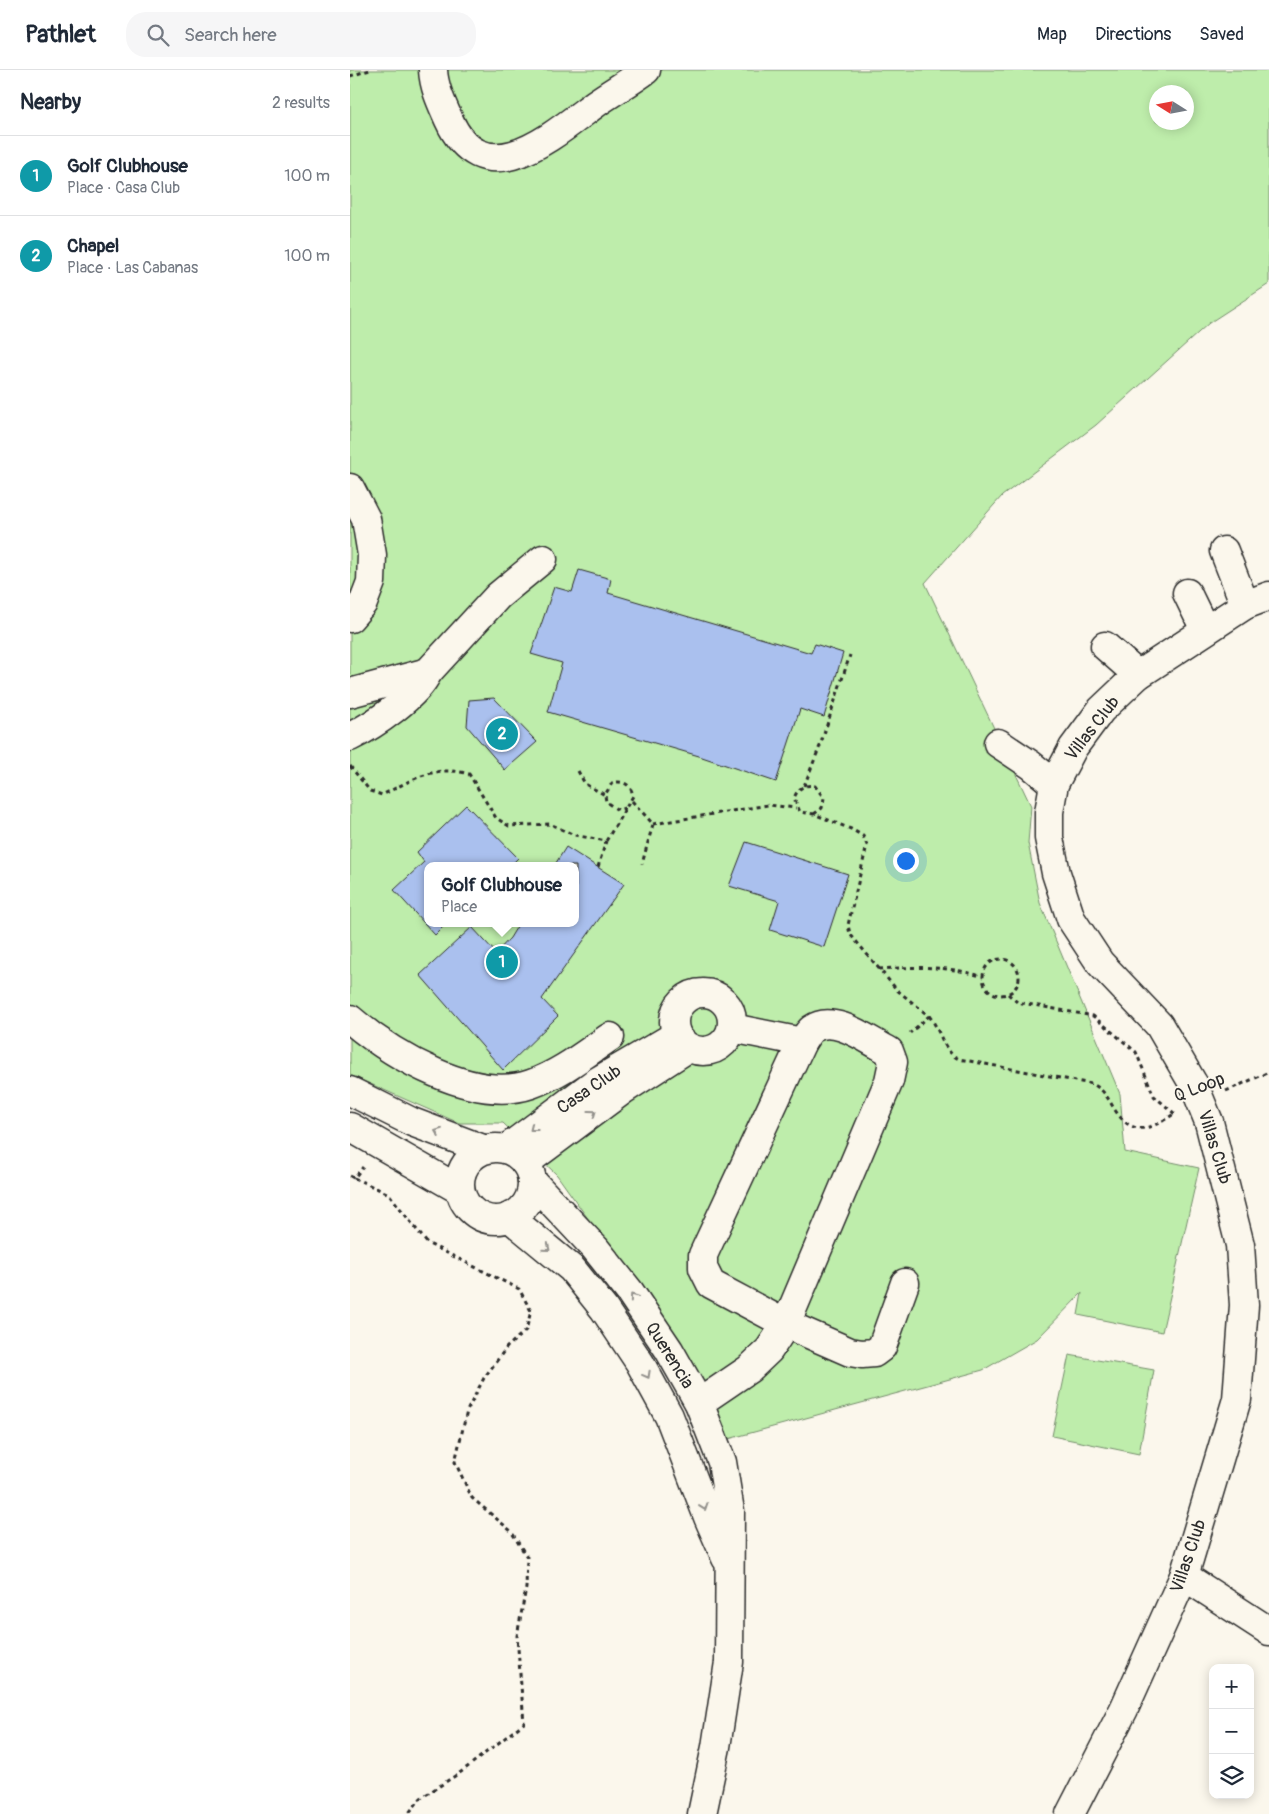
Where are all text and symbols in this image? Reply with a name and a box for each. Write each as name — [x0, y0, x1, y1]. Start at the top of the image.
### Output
search box — [126, 12, 476, 57]
text: Pathlet — [25, 20, 96, 49]
icon: search — [144, 21, 172, 49]
text: Search here — [184, 23, 277, 47]
text: Map — [1037, 23, 1067, 46]
text: Directions — [1095, 23, 1171, 46]
text: Saved — [1199, 23, 1244, 46]
north arrow — [1149, 85, 1194, 130]
text: Nearby — [20, 89, 81, 116]
text: 2 results — [272, 93, 330, 113]
text: Golf Clubhouse — [67, 154, 188, 178]
text: 1 — [33, 166, 39, 186]
text: 100 m — [284, 166, 330, 186]
text: Place · Casa Club — [67, 178, 180, 198]
text: Chapel — [67, 234, 119, 258]
text: 2 — [32, 246, 40, 266]
text: 100 m — [284, 246, 330, 266]
text: Place · Las Cabanas — [67, 258, 198, 278]
street label: Villas Club — [1060, 691, 1125, 765]
pin: 2 — [486, 715, 518, 753]
your location — [893, 848, 919, 874]
popup — [424, 862, 579, 927]
text: Golf Clubhouse — [441, 873, 562, 897]
text: Place — [441, 897, 477, 917]
pin: 1 — [486, 943, 518, 981]
street label: Casa Club — [553, 1059, 626, 1119]
street label: Q Loop — [1170, 1067, 1228, 1108]
street label: Villas Club — [1192, 1107, 1237, 1187]
one-way arrow — [587, 1110, 596, 1118]
one-way arrow — [529, 1122, 538, 1131]
one-way arrow — [434, 1128, 442, 1138]
one-way arrow — [541, 1243, 550, 1252]
one-way arrow — [630, 1293, 639, 1303]
street label: Querencia — [640, 1318, 699, 1393]
one-way arrow — [641, 1370, 651, 1379]
one-way arrow — [698, 1503, 708, 1511]
street label: Villas Club — [1165, 1516, 1212, 1596]
map controls — [1209, 1664, 1254, 1799]
button: + — [1209, 1664, 1254, 1709]
button: − — [1209, 1709, 1254, 1754]
button: layers — [1209, 1754, 1254, 1799]

